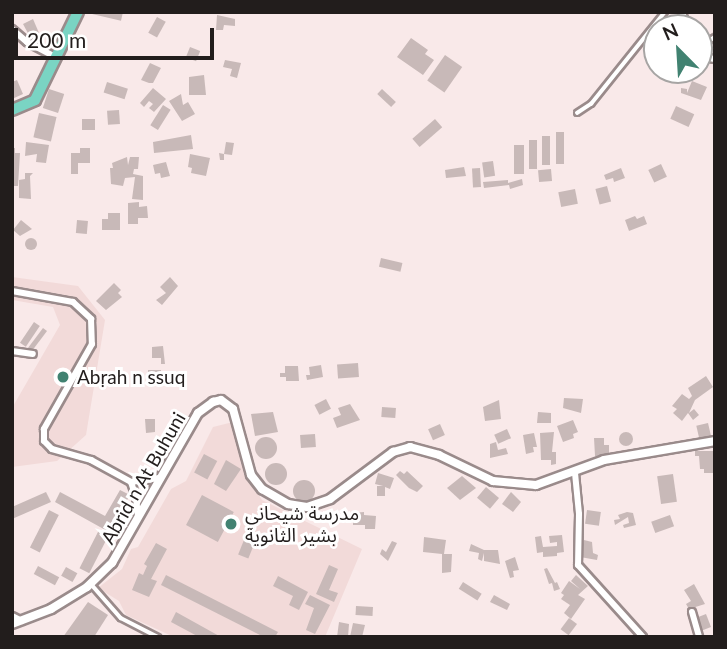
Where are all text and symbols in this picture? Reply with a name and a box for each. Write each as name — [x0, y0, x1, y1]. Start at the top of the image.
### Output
scale bar — [18, 14, 217, 58]
north arrow — [643, 14, 713, 84]
text: N — [659, 18, 681, 45]
text: 200 m — [27, 27, 86, 52]
place label: Abṛah n ssuq — [77, 366, 185, 388]
marker: Abṛah n ssuq — [55, 369, 71, 385]
street label: Abrid n At Buhuni — [96, 408, 190, 548]
place label: مدرسة شيحاني بشير الثانوية — [245, 502, 359, 546]
marker: مدرسة شيحاني بشير الثانوية — [223, 516, 239, 532]

